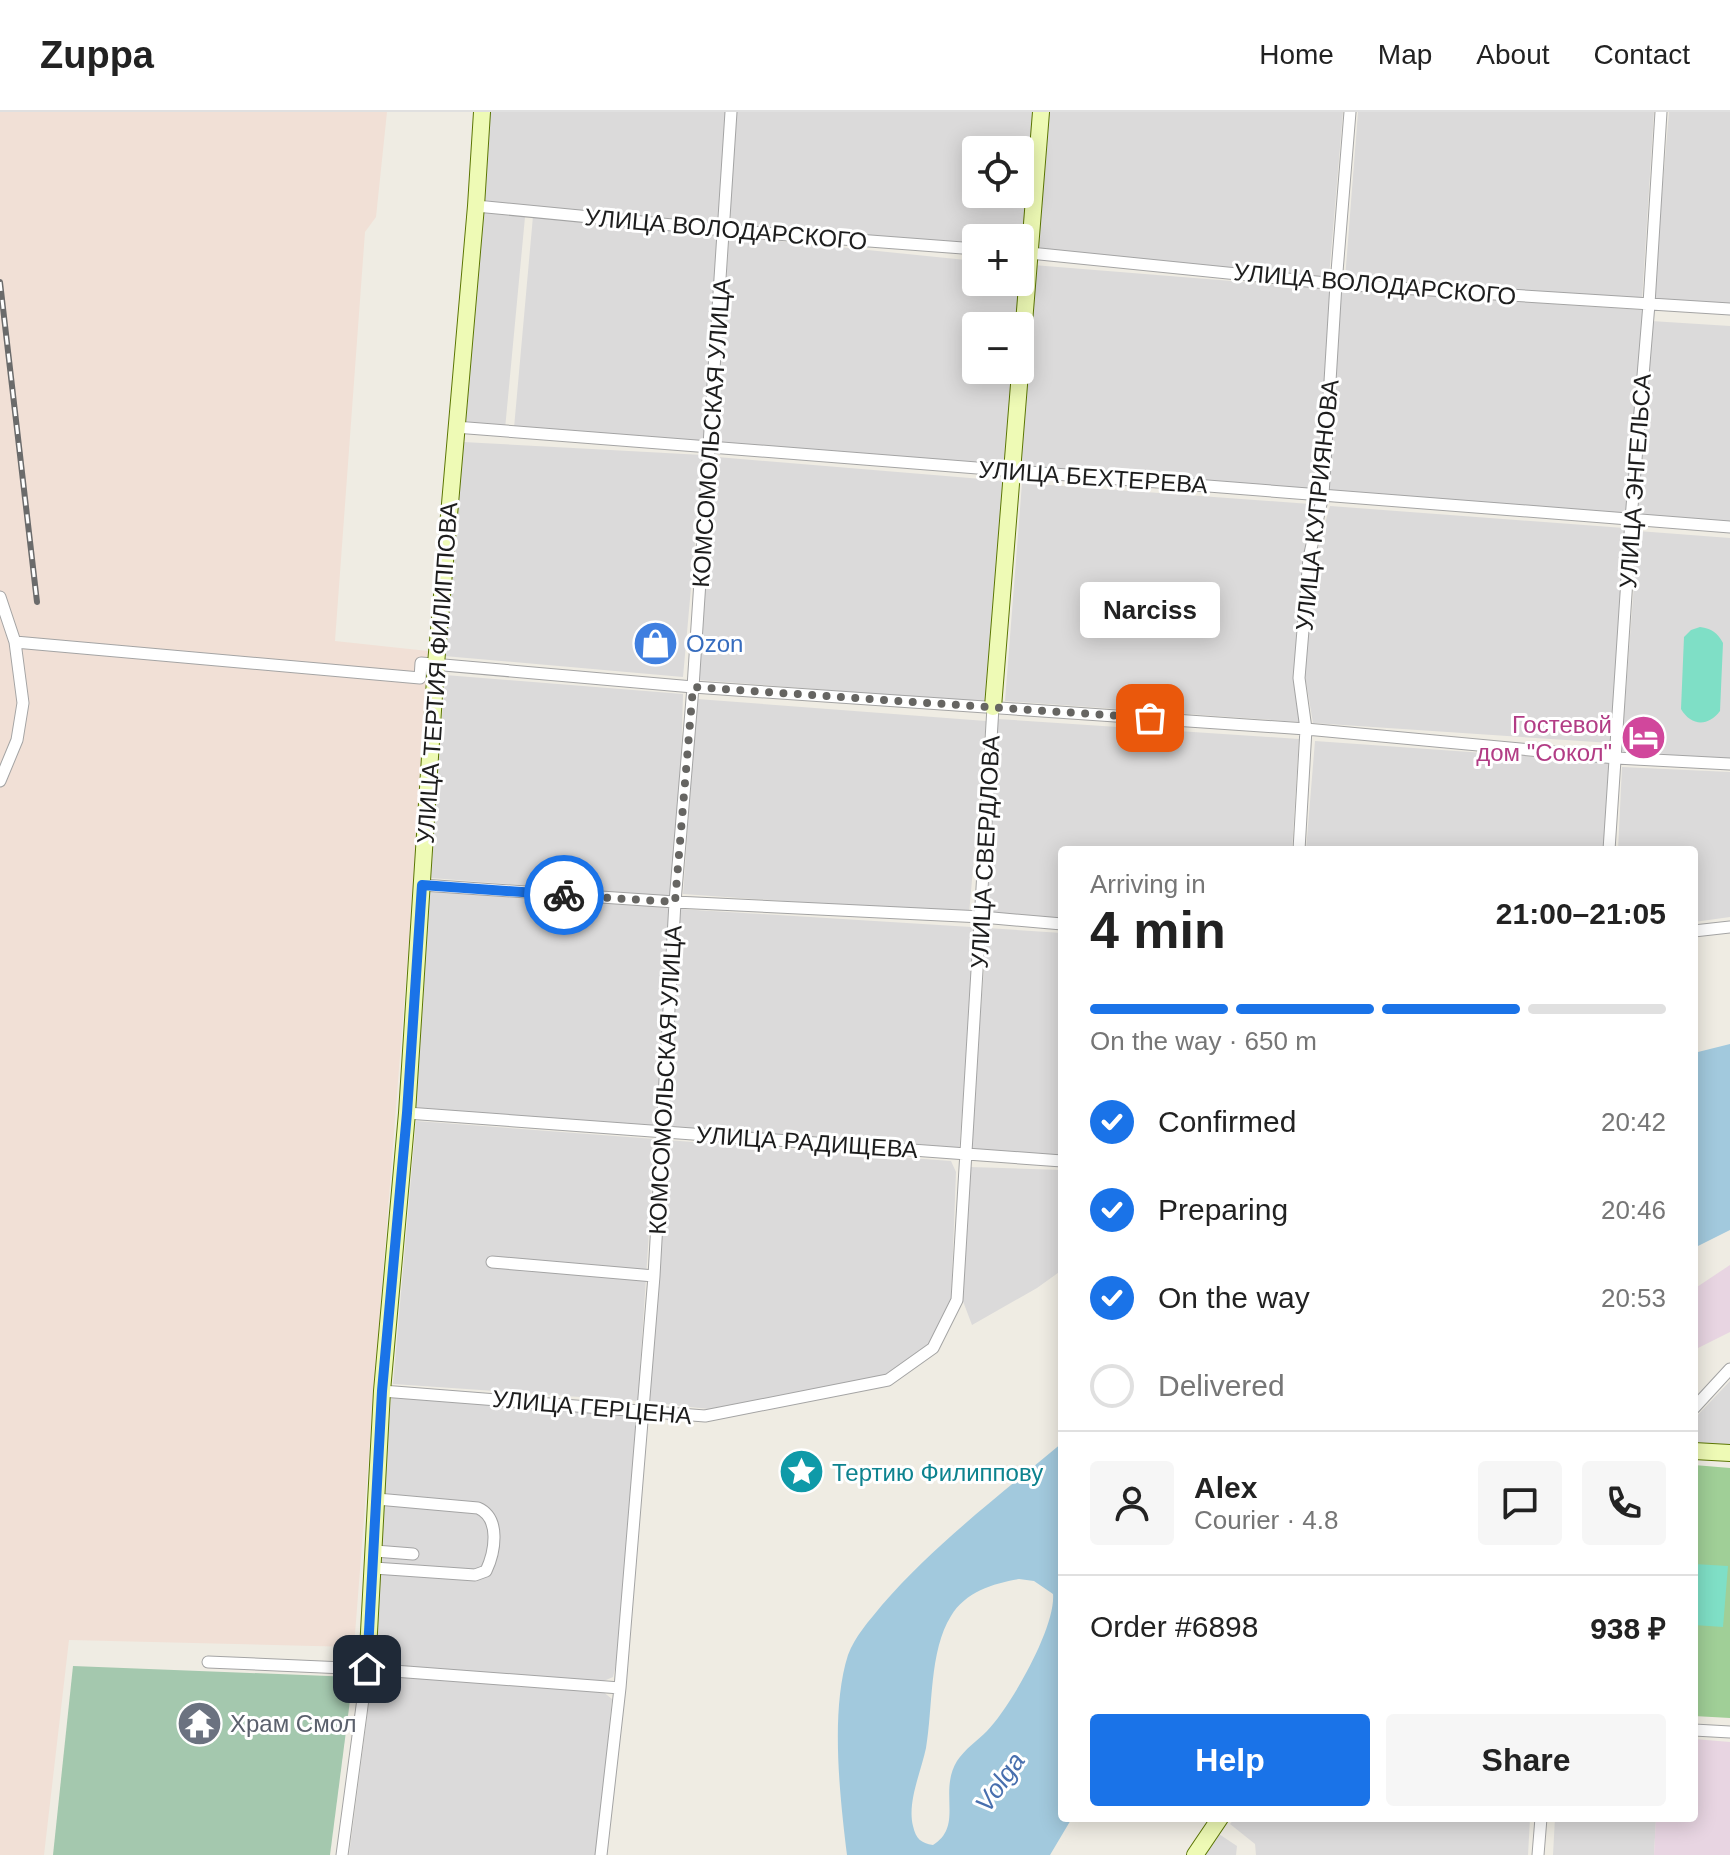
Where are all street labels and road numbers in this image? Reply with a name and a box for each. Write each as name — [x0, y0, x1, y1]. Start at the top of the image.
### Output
street label: УЛИЦА ВОЛОДАРСКОГО — [584, 203, 868, 255]
street label: УЛИЦА ВОЛОДАРСКОГО — [1233, 258, 1517, 310]
street label: КОМСОМОЛЬСКАЯ УЛИЦА — [687, 278, 735, 588]
street label: УЛИЦА ЭНГЕЛЬСА — [1614, 373, 1656, 589]
street label: УЛИЦА КУПРИЯНОВА — [1290, 378, 1344, 632]
street label: УЛИЦА БЕХТЕРЕВА — [978, 456, 1208, 498]
street label: УЛИЦА ТЕРТИЯ ФИЛИППОВА — [412, 501, 462, 845]
street label: УЛИЦА СВЕРДЛОВА — [965, 735, 1005, 969]
street label: КОМСОМОЛЬСКАЯ УЛИЦА — [643, 925, 687, 1235]
street label: УЛИЦА РАДИЩЕВА — [695, 1121, 919, 1163]
street label: УЛИЦА ГЕРЦЕНА — [491, 1385, 693, 1429]

